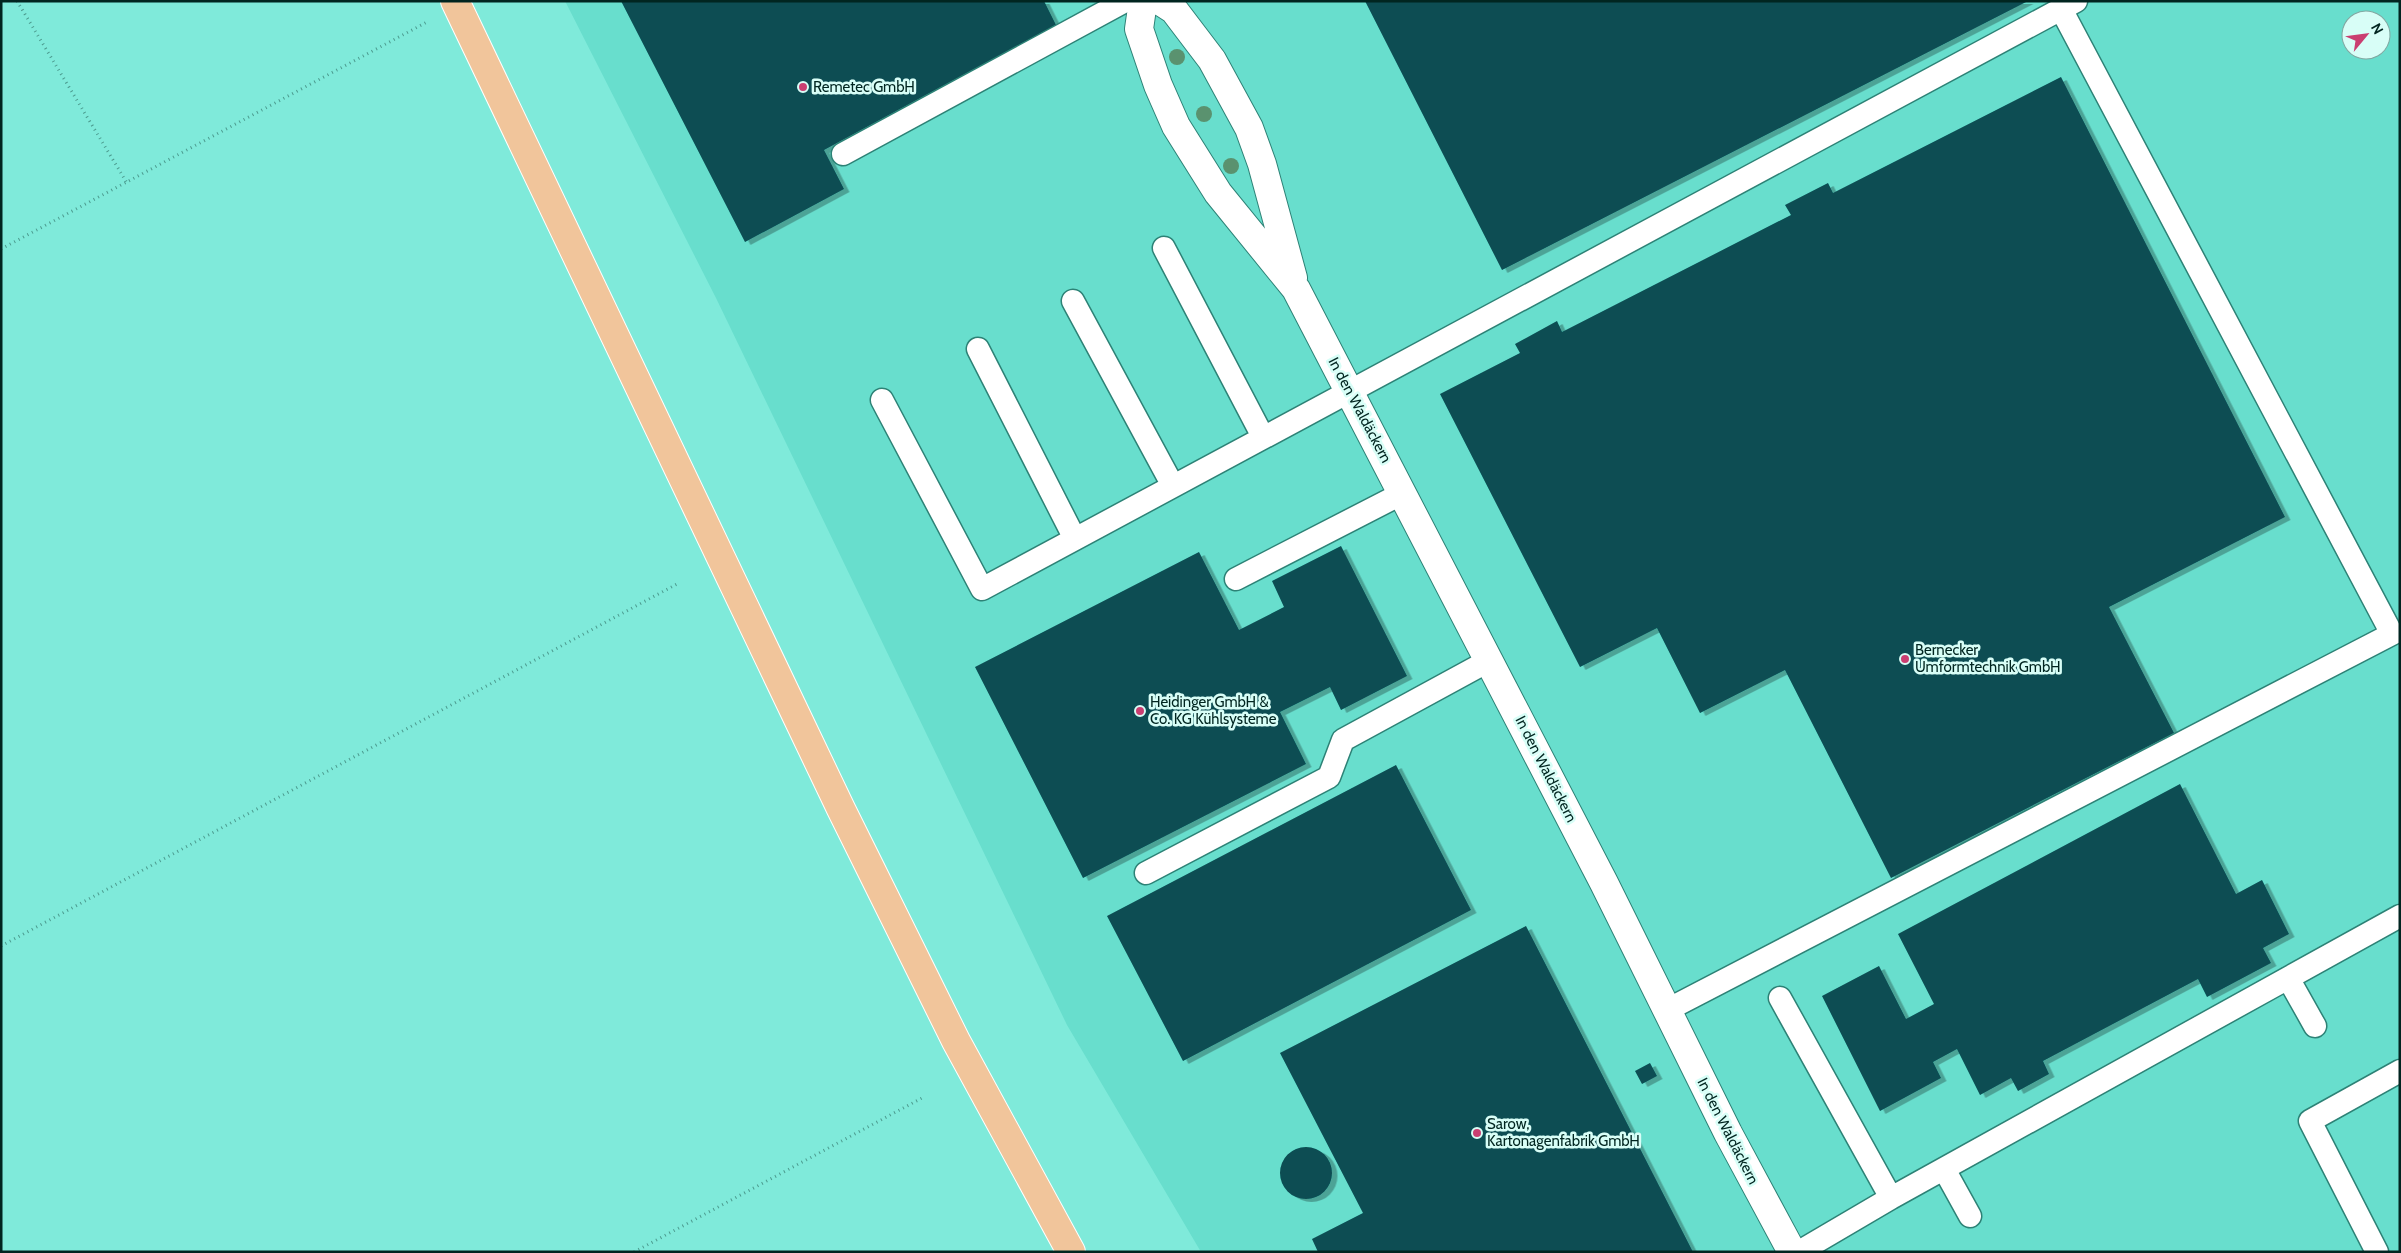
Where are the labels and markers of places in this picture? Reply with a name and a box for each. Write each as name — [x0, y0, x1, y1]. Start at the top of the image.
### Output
place label: Remetec GmbH — [813, 78, 915, 96]
marker: Remetec GmbH — [797, 81, 809, 93]
place label: Bernecker Umformtechnik GmbH — [1915, 641, 2061, 676]
marker: Bernecker Umformtechnik GmbH — [1899, 653, 1911, 665]
place label: Heidinger GmbH & Co. KG Kühlsysteme — [1150, 693, 1277, 728]
marker: Heidinger GmbH & Co. KG Kühlsysteme — [1134, 705, 1146, 717]
place label: Sarow, Kartonagenfabrik GmbH — [1487, 1115, 1640, 1150]
marker: Sarow, Kartonagenfabrik GmbH — [1471, 1127, 1483, 1139]

